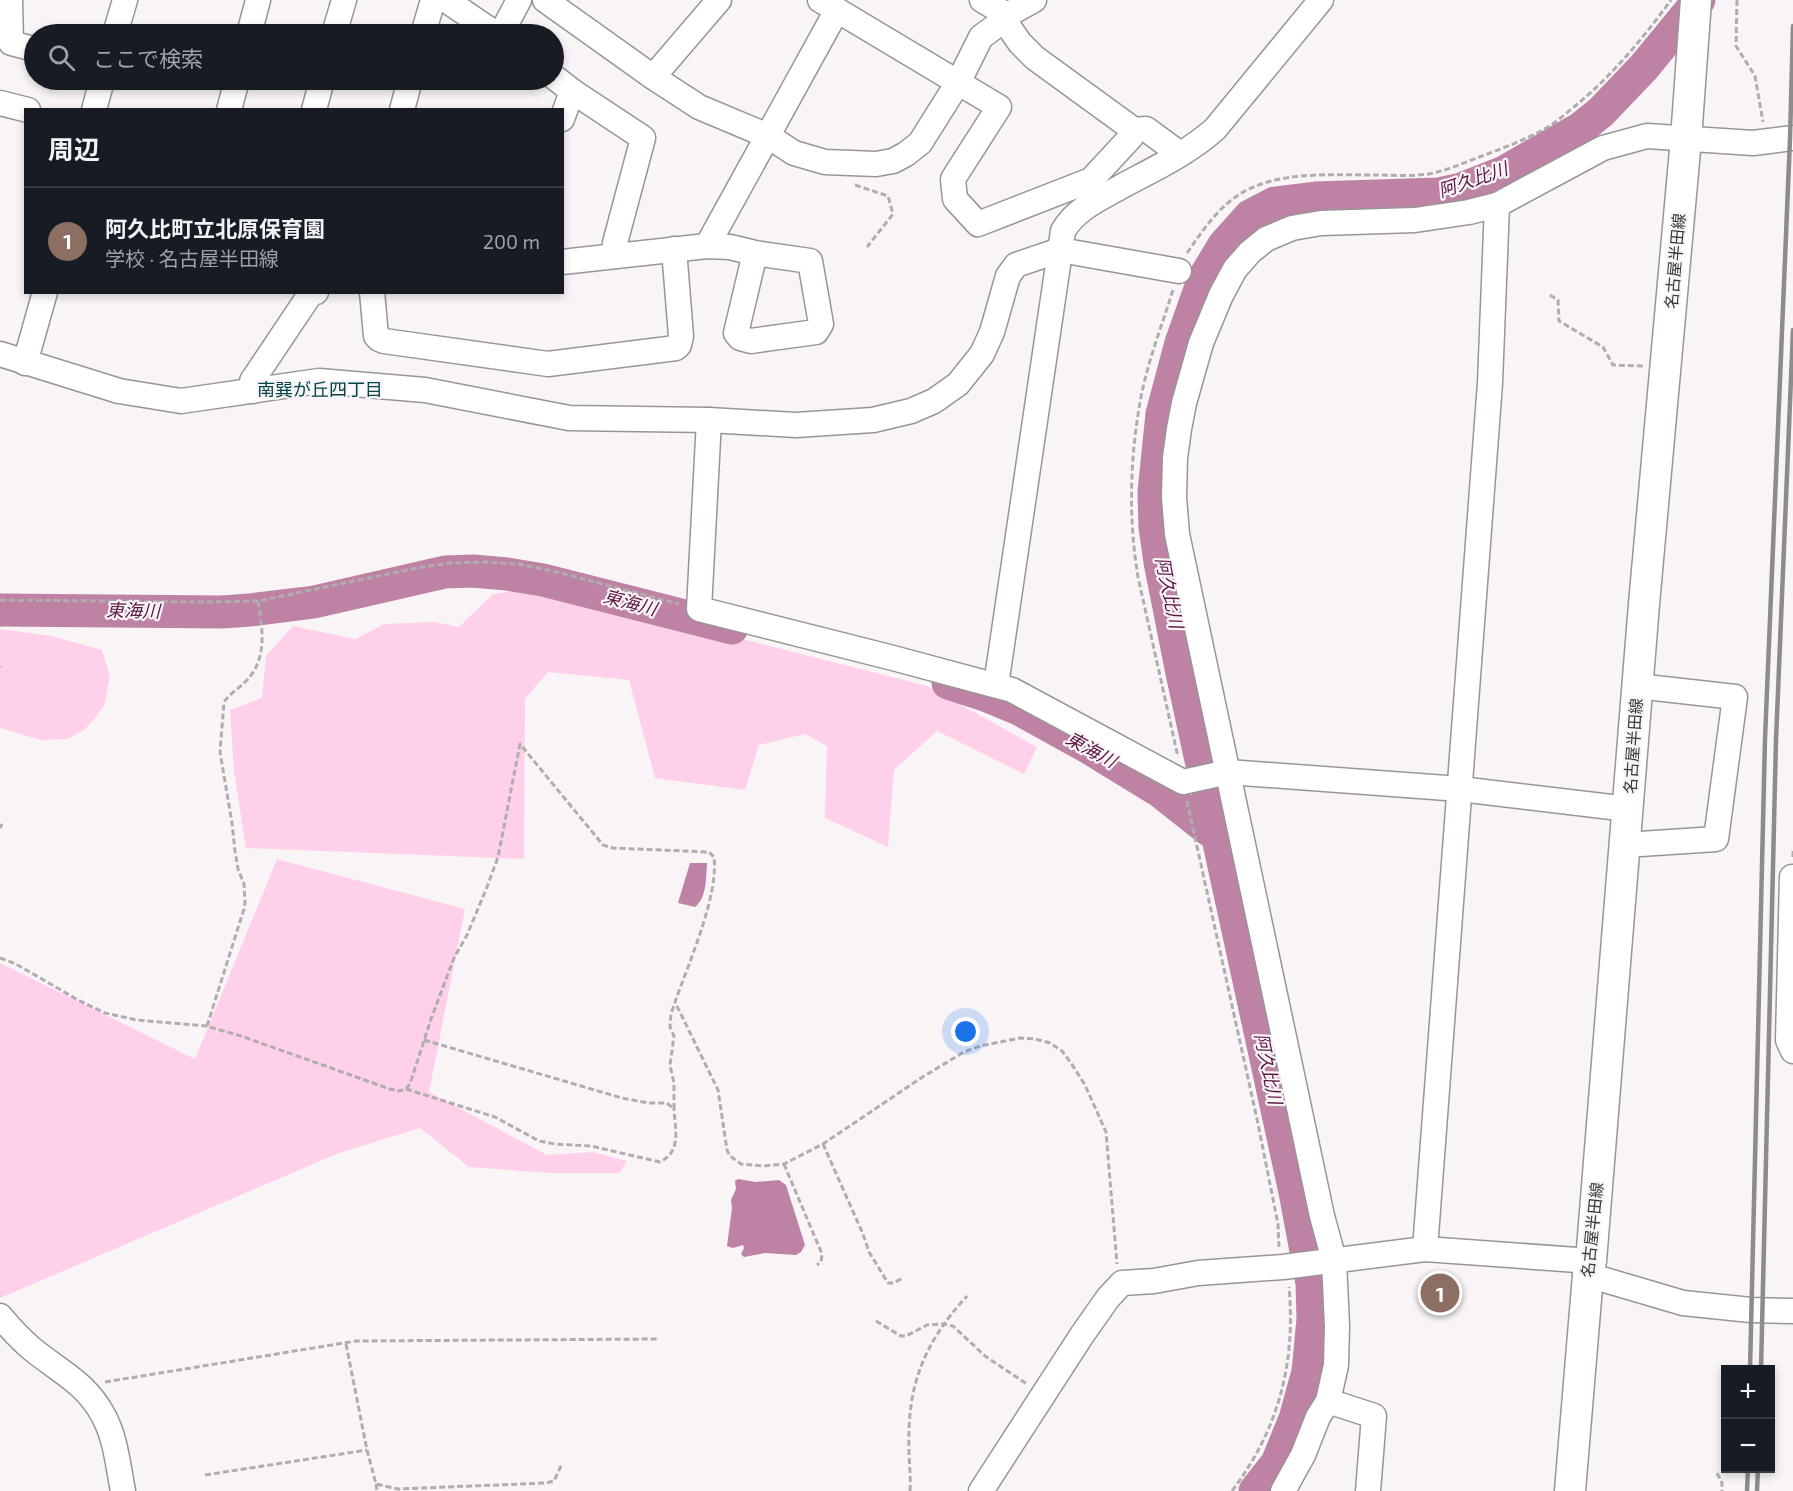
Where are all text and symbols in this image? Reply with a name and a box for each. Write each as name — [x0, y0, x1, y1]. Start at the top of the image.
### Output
search box — [24, 24, 564, 90]
icon: search — [45, 41, 78, 74]
text: ここで検索 — [93, 45, 203, 71]
text: 周辺 — [48, 133, 100, 164]
water label: 阿久比川 — [1435, 156, 1512, 201]
street label: 名古屋半田線 — [1661, 212, 1688, 310]
text: 阿久比町立北原保育園 — [105, 215, 325, 241]
text: 1 — [63, 229, 72, 253]
text: 200 m — [483, 229, 540, 253]
text: 学校 · 名古屋半田線 — [105, 246, 279, 270]
district label: 南巽が丘四丁目 — [257, 378, 383, 400]
water label: 阿久比川 — [1152, 555, 1189, 632]
water label: 東海川 — [601, 584, 661, 620]
water label: 東海川 — [106, 599, 162, 622]
street label: 名古屋半田線 — [1620, 697, 1645, 795]
water label: 東海川 — [1063, 726, 1122, 773]
your location — [951, 1017, 980, 1046]
water label: 阿久比川 — [1251, 1031, 1288, 1108]
street label: 名古屋半田線 — [1577, 1181, 1606, 1279]
pin: 1 — [1420, 1270, 1460, 1316]
map controls — [1721, 1365, 1775, 1473]
button: + — [1721, 1365, 1775, 1419]
button: − — [1721, 1419, 1775, 1473]

